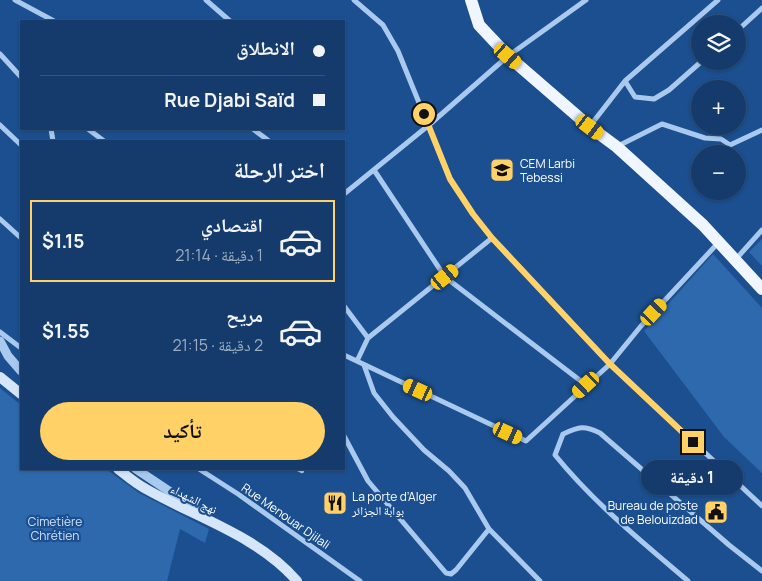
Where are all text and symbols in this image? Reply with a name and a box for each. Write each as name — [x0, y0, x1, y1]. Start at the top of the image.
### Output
map controls — [691, 15, 746, 200]
button: layers — [691, 15, 746, 70]
text: الانطلاق — [236, 35, 295, 61]
car — [491, 40, 524, 72]
button: + — [691, 80, 746, 135]
text: Rue Djabi Saïd — [164, 87, 295, 113]
route start — [413, 103, 435, 125]
car — [573, 112, 606, 142]
button: − — [691, 145, 746, 200]
text: اختر الرحلة — [234, 155, 325, 185]
place label: CEM Larbi Tebessi — [520, 155, 575, 186]
school or university icon: CEM Larbi Tebessi — [489, 157, 515, 183]
text: اقتصادي — [201, 212, 263, 238]
icon: car — [278, 219, 323, 264]
text: $1.15 — [42, 228, 84, 254]
text: 1 دقيقة · 21:14 — [175, 244, 263, 266]
car — [428, 262, 461, 292]
car — [638, 296, 669, 328]
text: مريح — [226, 302, 263, 328]
icon: car — [278, 309, 323, 354]
text: $1.55 — [42, 318, 90, 344]
text: 2 دقيقة · 21:15 — [172, 334, 263, 356]
car — [569, 369, 602, 401]
car — [401, 377, 434, 403]
button: تأكيد — [40, 402, 325, 460]
car — [491, 420, 524, 446]
route end — [682, 431, 704, 453]
callout: 1 دقيقة — [642, 460, 744, 494]
text: 1 دقيقة — [670, 466, 714, 488]
street label: Rue Menouar Djilali — [238, 479, 334, 553]
street label: نهج الشهداء — [168, 480, 220, 518]
place label: La porte d’Alger بوابة الجزائر — [351, 488, 438, 519]
restaurant icon: La porte d’Alger بوابة الجزائر — [322, 490, 348, 516]
place label: Bureau de poste de Belouizdad — [608, 497, 698, 528]
public building icon: Bureau de poste de Belouizdad — [703, 499, 729, 525]
park label: Cimetière Chrétien — [28, 513, 82, 544]

